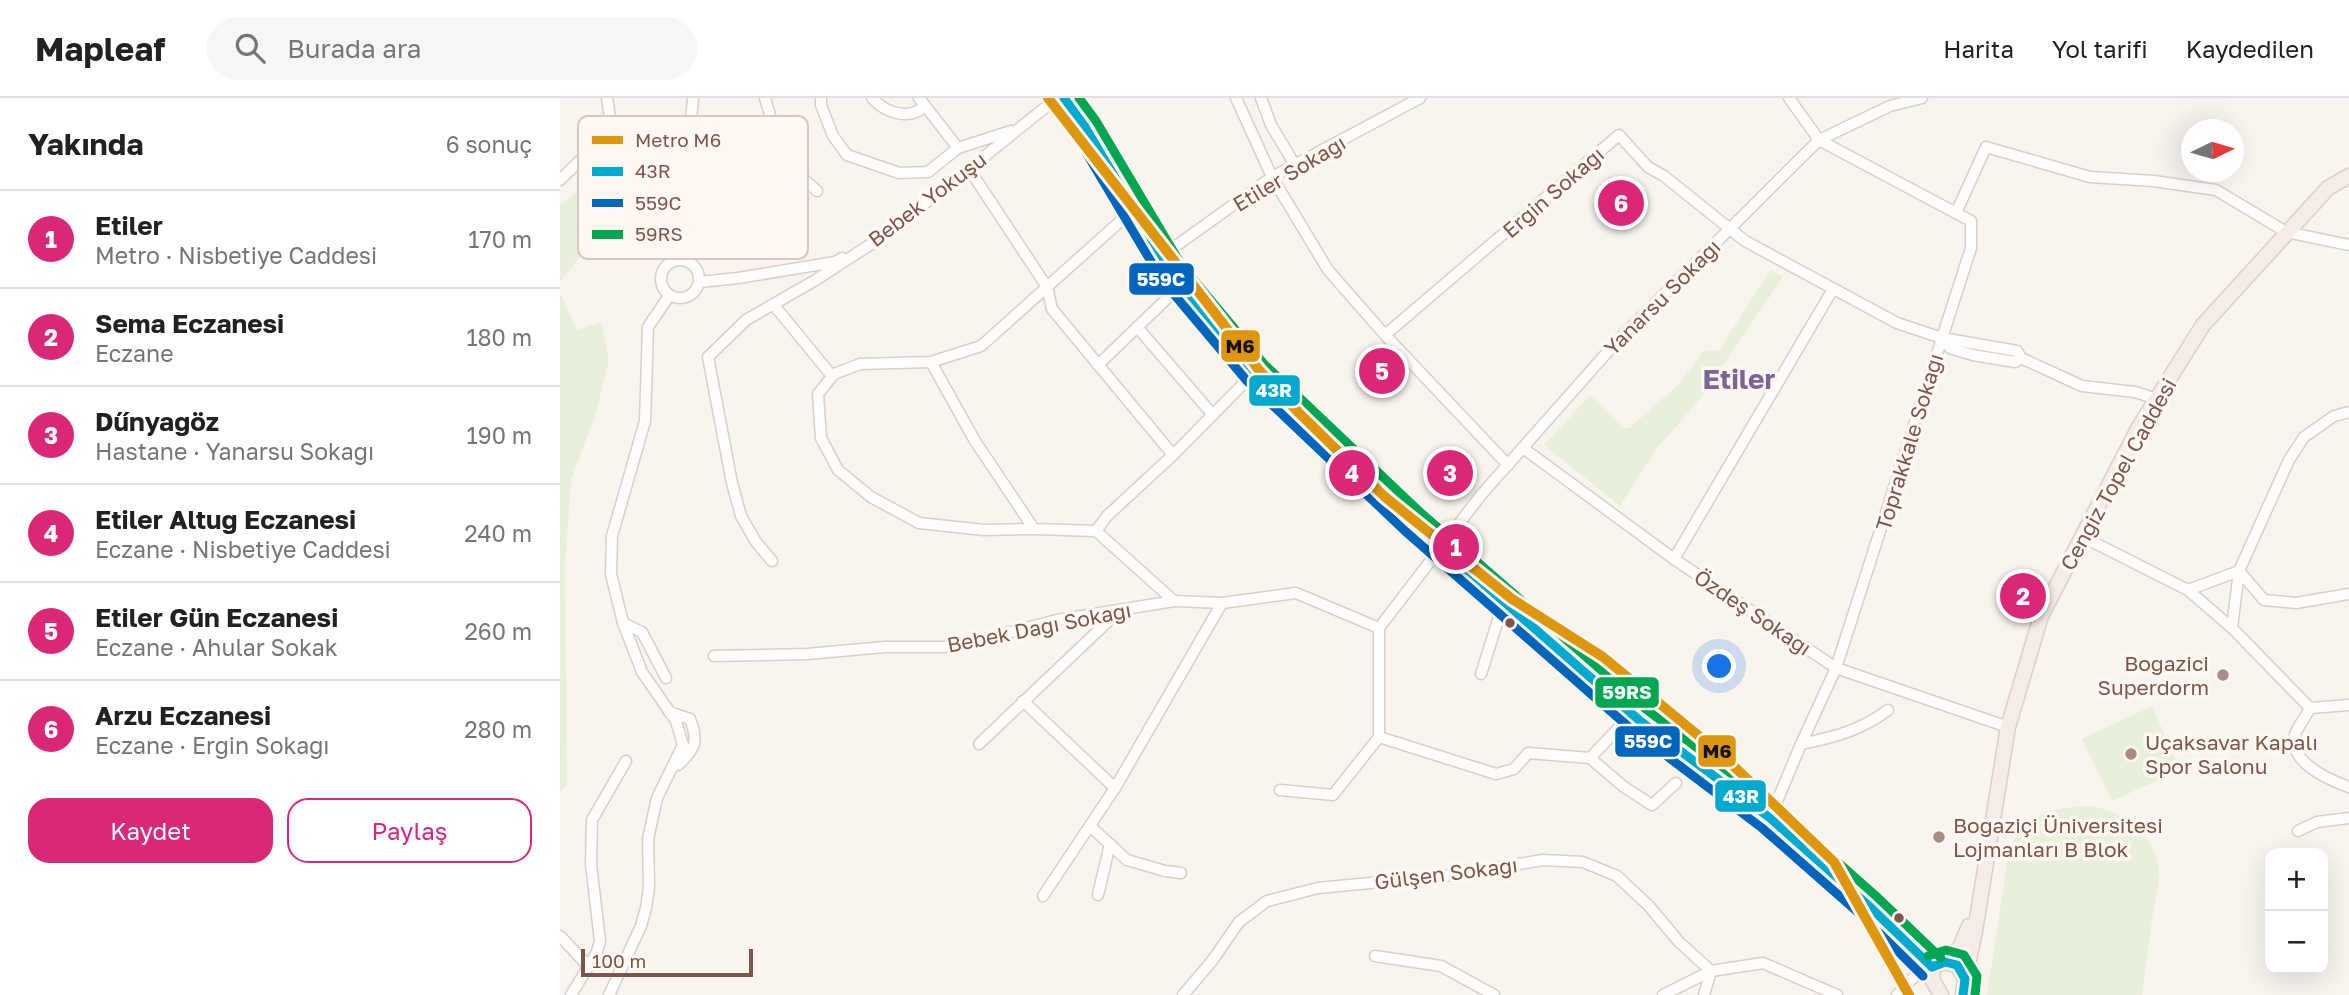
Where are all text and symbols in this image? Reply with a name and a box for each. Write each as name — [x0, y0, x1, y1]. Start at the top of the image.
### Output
search box — [207, 17, 697, 80]
text: Mapleaf — [35, 29, 165, 68]
icon: search — [231, 29, 269, 67]
text: Burada ara — [287, 33, 422, 64]
text: Harita — [1943, 34, 2014, 63]
text: Yol tarifi — [2052, 34, 2148, 63]
text: Kaydedilen — [2186, 34, 2314, 63]
legend — [578, 116, 808, 259]
north arrow — [2181, 119, 2244, 182]
text: Yakında — [28, 126, 144, 162]
text: Metro M6 — [635, 128, 721, 151]
street label: Etiler Sokağı — [1228, 129, 1350, 217]
text: 6 sonuç — [446, 130, 532, 158]
street label: Ergin Sokağı — [1497, 141, 1609, 243]
street label: Bebek Yokuşu — [863, 146, 991, 252]
text: 43R — [635, 159, 671, 182]
pin: 6 — [1598, 177, 1644, 229]
text: 559C — [635, 191, 681, 214]
text: Etiler — [95, 210, 163, 241]
text: 59RS — [635, 222, 683, 245]
text: 1 — [45, 225, 57, 253]
text: 170 m — [468, 225, 532, 253]
street label: Yanarsu Sokağı — [1598, 233, 1726, 361]
text: Metro · Nisbetiye Caddesi — [95, 241, 377, 269]
line badge: 559C — [1128, 262, 1195, 296]
text: 559C — [1137, 267, 1185, 290]
text: Sema Eczanesi — [95, 308, 284, 339]
text: 2 — [44, 323, 58, 351]
text: 180 m — [466, 323, 532, 351]
line badge: M6 — [1220, 329, 1261, 363]
text: M6 — [1226, 334, 1254, 357]
text: Eczane — [95, 339, 174, 367]
pin: 5 — [1359, 345, 1405, 397]
street label: Toprakkale Sokağı — [1870, 350, 1948, 534]
district label: Etiler — [1702, 362, 1776, 395]
street label: Cengiz Topel Caddesi — [2054, 373, 2182, 575]
line badge: 43R — [1248, 374, 1301, 407]
text: 43R — [1256, 378, 1292, 401]
text: Dűnyagöz — [95, 406, 219, 437]
text: 3 — [44, 421, 58, 449]
text: 190 m — [467, 421, 532, 449]
text: Hastane · Yanarsu Sokağı — [95, 437, 374, 465]
pin: 4 — [1329, 447, 1375, 499]
pin: 3 — [1427, 447, 1473, 499]
text: Etiler Altuğ Eczanesi — [95, 504, 356, 535]
text: 4 — [44, 519, 58, 547]
text: 240 m — [464, 519, 532, 547]
pin: 1 — [1433, 521, 1479, 573]
text: Eczane · Nisbetiye Caddesi — [95, 535, 391, 563]
street label: Özdeş Sokağı — [1690, 563, 1816, 661]
pin: 2 — [2000, 570, 2046, 622]
street label: Bebek Dağı Sokağı — [945, 596, 1133, 658]
text: Etiler Gün Eczanesi — [95, 602, 338, 633]
unlabelled marker — [1503, 616, 1517, 630]
text: 5 — [44, 617, 58, 645]
text: 260 m — [464, 617, 532, 645]
text: Eczane · Ahular Sokak — [95, 633, 338, 661]
your location — [1702, 649, 1736, 683]
place label: Bogazici Superdorm — [2097, 650, 2209, 700]
marker: Bogazici Superdorm — [2215, 667, 2231, 683]
line badge: 59RS — [1594, 676, 1660, 709]
text: 59RS — [1602, 680, 1652, 703]
text: Arzu Eczanesi — [95, 700, 271, 731]
text: 6 — [44, 715, 58, 743]
text: 280 m — [464, 715, 532, 743]
line badge: 559C — [1614, 725, 1681, 758]
text: 559C — [1624, 729, 1672, 752]
place label: Uçaksavar Kapalı Spor Salonu — [2145, 729, 2318, 779]
text: Eczane · Ergin Sokağı — [95, 731, 330, 759]
line badge: M6 — [1697, 734, 1737, 768]
text: M6 — [1703, 739, 1731, 762]
marker: Uçaksavar Kapalı Spor Salonu — [2123, 746, 2139, 762]
line badge: 43R — [1714, 779, 1767, 813]
text: 43R — [1723, 784, 1759, 807]
button: Kaydet — [28, 798, 273, 863]
button: Paylaş — [287, 798, 532, 863]
place label: Boğaziçi Üniversitesi Lojmanları B Blok — [1953, 812, 2163, 862]
marker: Boğaziçi Üniversitesi Lojmanları B Blok — [1931, 829, 1947, 845]
map controls — [2265, 848, 2328, 974]
button: + — [2265, 848, 2328, 911]
street label: Gülşen Sokağı — [1373, 851, 1519, 895]
unlabelled marker — [1892, 911, 1906, 925]
button: − — [2265, 911, 2328, 974]
scale bar — [581, 946, 752, 978]
text: 100 m — [592, 949, 646, 972]

